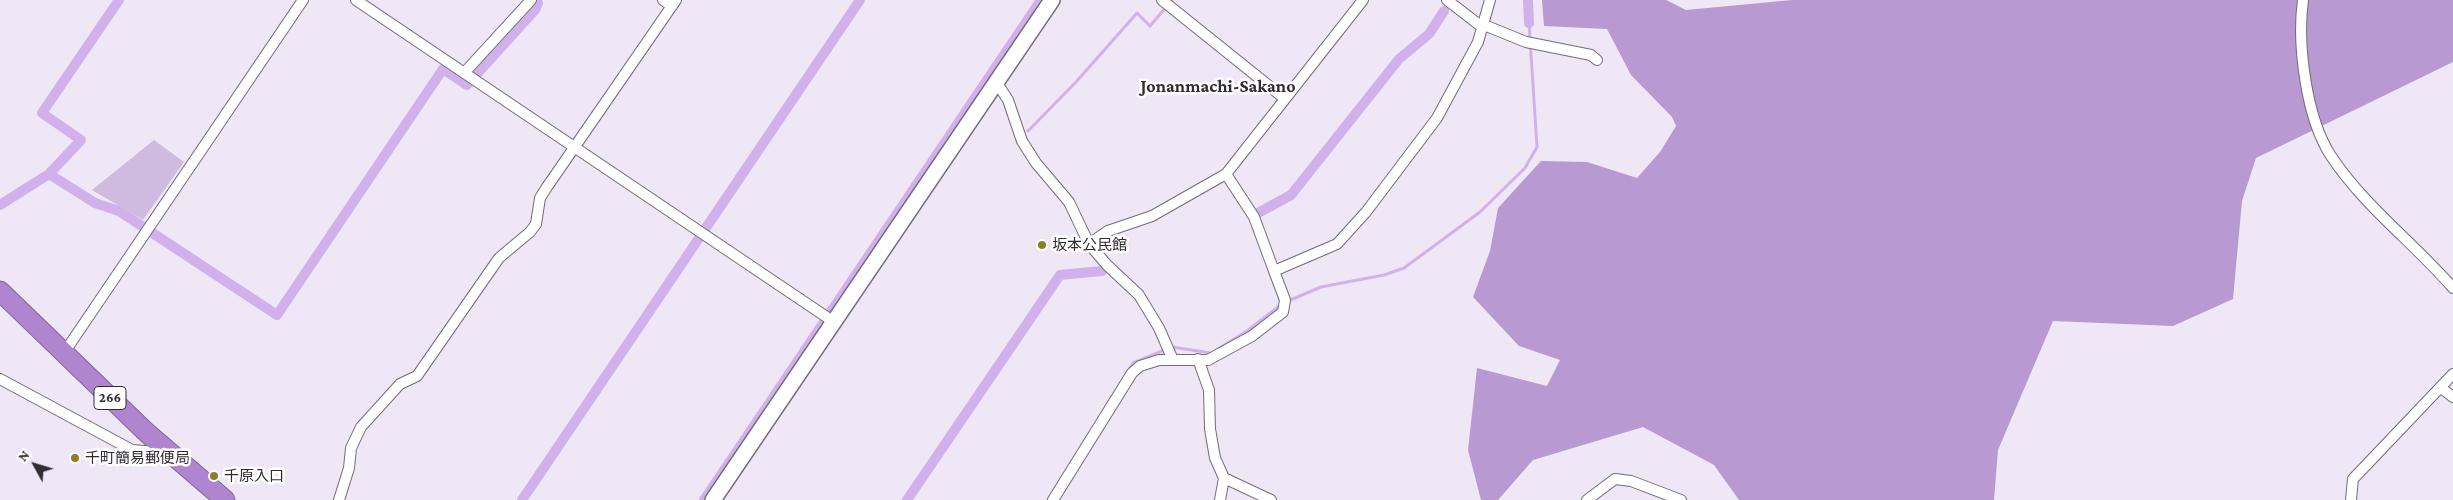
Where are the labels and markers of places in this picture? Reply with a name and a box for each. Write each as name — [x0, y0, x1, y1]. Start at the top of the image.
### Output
place label: 坂本公民館 — [1052, 236, 1127, 254]
marker: 坂本公民館 — [1036, 239, 1048, 251]
place label: 千町簡易郵便局 — [85, 449, 190, 467]
marker: 千町簡易郵便局 — [69, 452, 81, 464]
place label: 千原入口 — [224, 467, 284, 485]
marker: 千原入口 — [208, 470, 220, 482]

